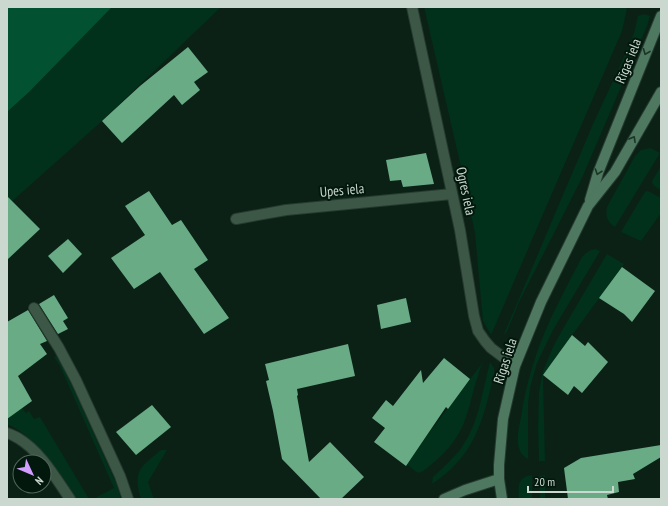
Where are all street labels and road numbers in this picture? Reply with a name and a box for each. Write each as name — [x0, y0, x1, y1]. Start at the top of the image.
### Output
street label: Rīgas iela — [611, 36, 645, 86]
street label: Ogres iela — [452, 165, 480, 217]
street label: Upes iela — [319, 179, 365, 201]
street label: Rīgas iela — [489, 336, 521, 386]

